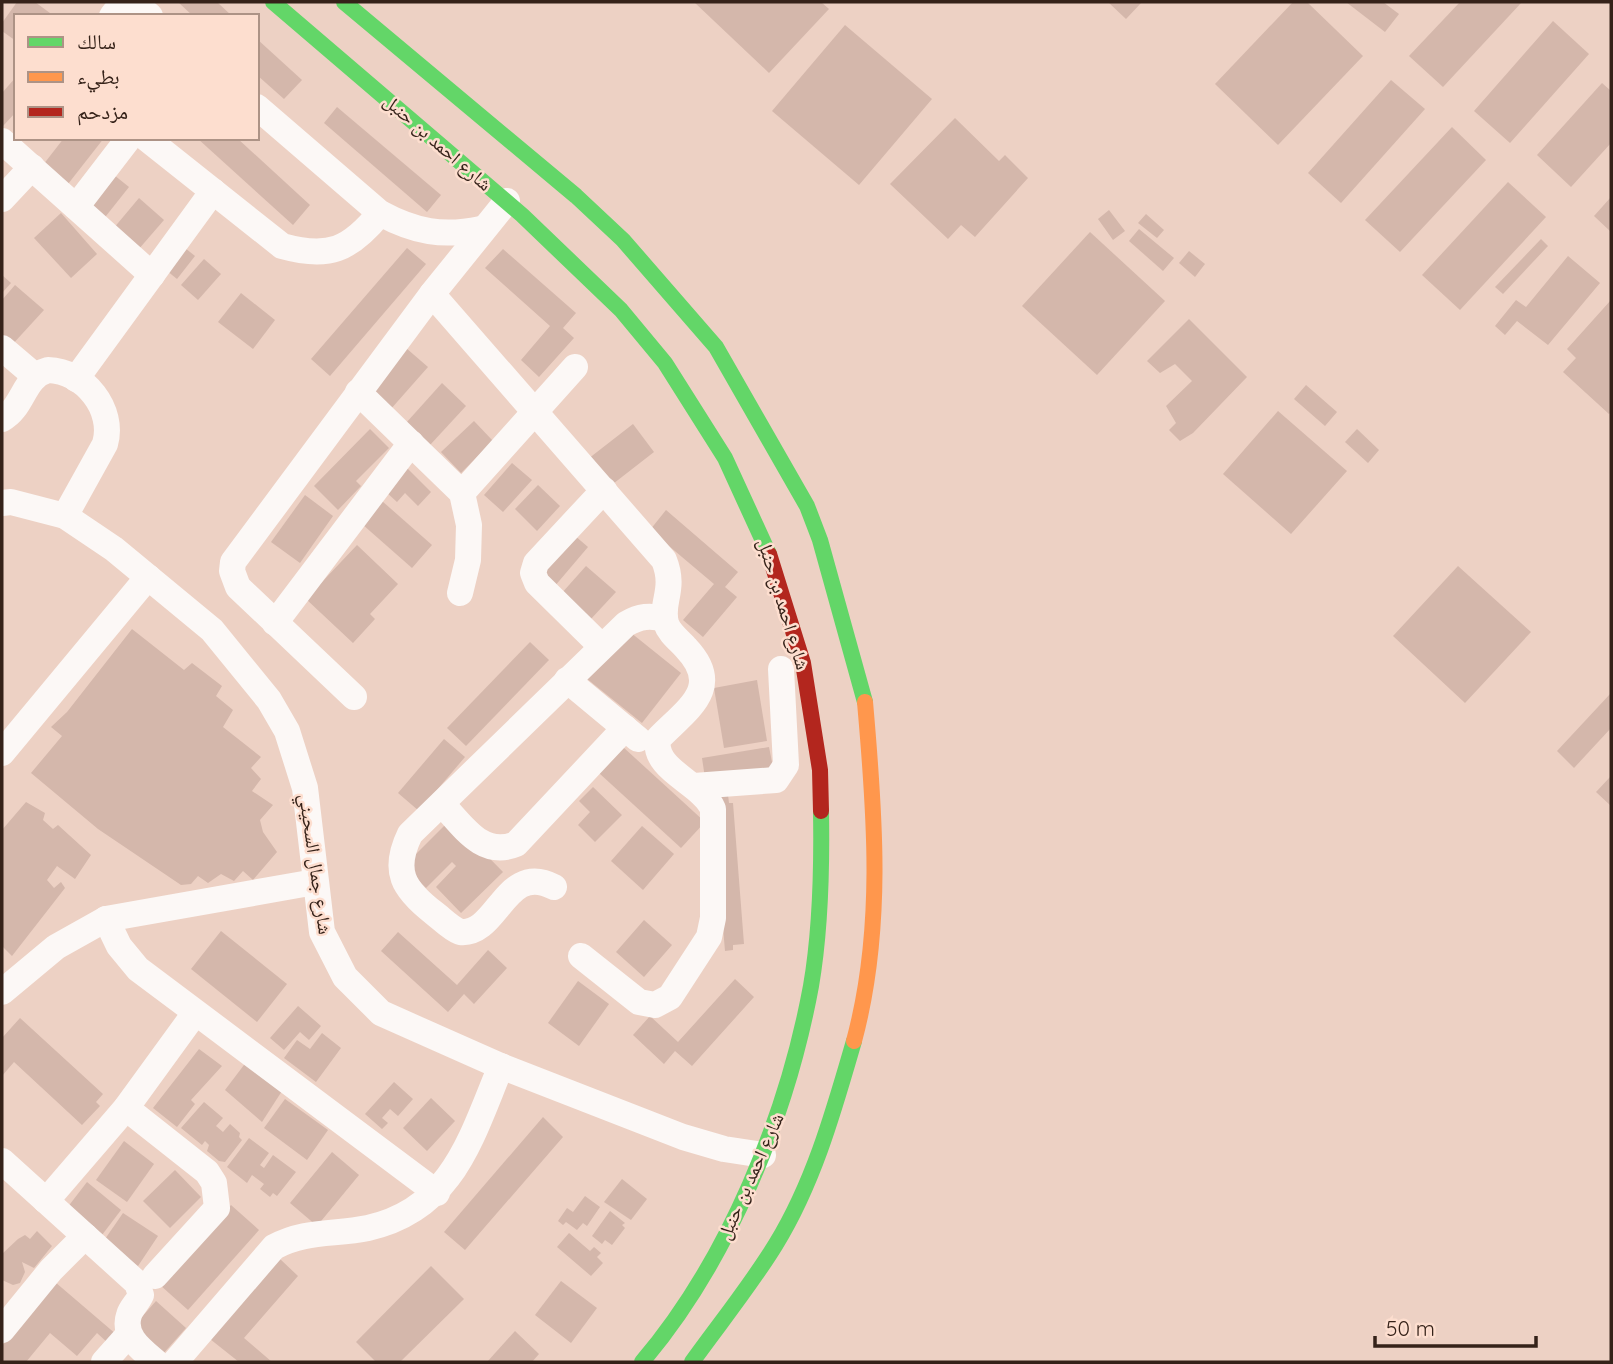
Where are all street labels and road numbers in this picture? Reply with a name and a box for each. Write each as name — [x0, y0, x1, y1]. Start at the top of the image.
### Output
street label: شارع احمد بن حنبل — [379, 88, 497, 196]
street label: شارع احمد بن حنبل — [753, 536, 815, 672]
street label: شارع جمال السحيني — [290, 792, 338, 936]
street label: شارع احمد بن حنبل — [711, 1109, 789, 1243]

